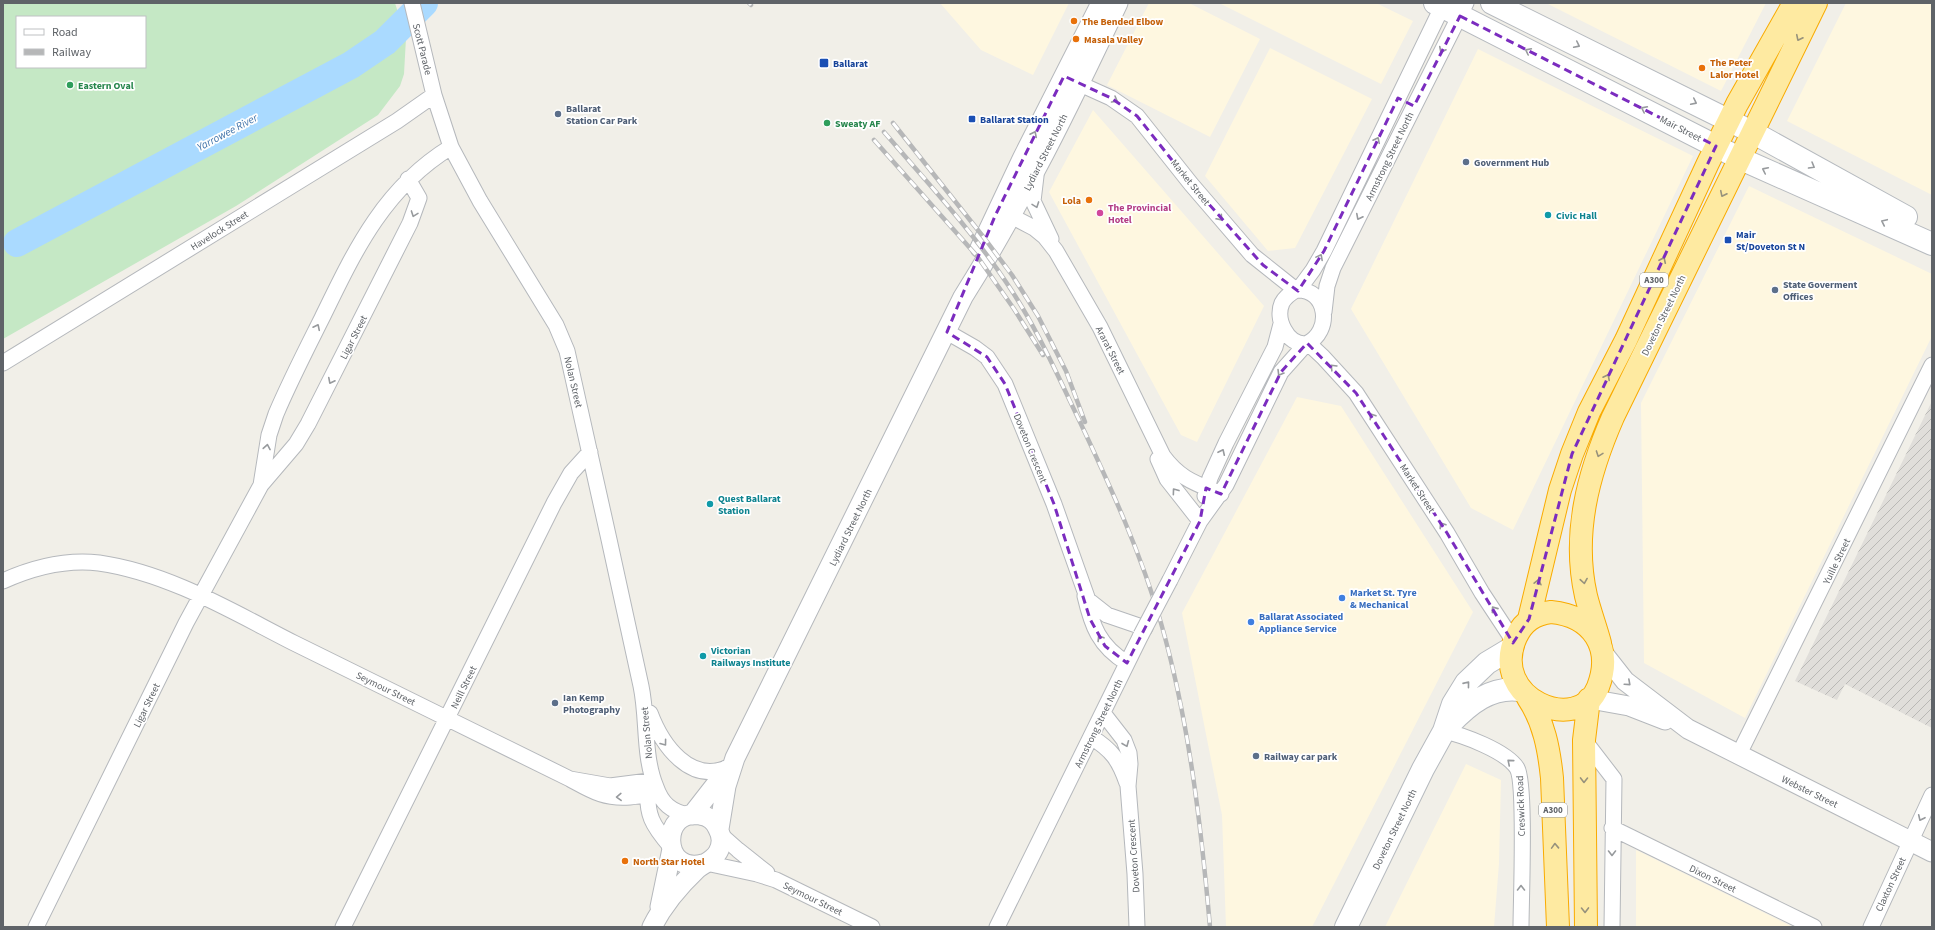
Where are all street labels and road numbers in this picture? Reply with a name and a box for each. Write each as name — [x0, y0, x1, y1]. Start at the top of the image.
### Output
street label: Scott Parade — [409, 22, 435, 76]
street label: Armstrong Street North — [1362, 110, 1417, 203]
street label: Lydiard Street North — [1021, 112, 1071, 193]
street label: Mair Street — [1657, 112, 1704, 146]
street label: Market Street — [1167, 157, 1214, 209]
street label: Havelock Street — [188, 207, 252, 254]
street label: Doveton Street North — [1638, 273, 1690, 358]
road number: A300 — [1640, 273, 1668, 287]
street label: Ligar Street — [337, 312, 371, 362]
street label: Ararat Street — [1092, 324, 1128, 377]
street label: Nolan Street — [560, 355, 586, 410]
street label: Doveton Crescent — [1010, 412, 1051, 486]
street label: Market Street — [1396, 461, 1439, 516]
street label: Lydiard Street North — [826, 486, 876, 568]
street label: Yuille Street — [1819, 536, 1854, 588]
street label: Neill Street — [448, 663, 481, 711]
street label: Seymour Street — [353, 668, 418, 710]
street label: Armstrong Street North — [1071, 677, 1126, 770]
street label: Ligar Street — [130, 680, 164, 730]
street label: Nolan Street — [638, 706, 656, 759]
street label: Webster Street — [1779, 772, 1841, 812]
street label: Creswick Road — [1513, 775, 1529, 837]
street label: Doveton Street North — [1369, 787, 1421, 872]
road number: A300 — [1539, 803, 1567, 817]
street label: Doveton Crescent — [1124, 818, 1144, 893]
street label: Claxton Street — [1872, 854, 1910, 914]
street label: Dixon Street — [1687, 861, 1739, 897]
street label: Seymour Street — [780, 878, 845, 920]

